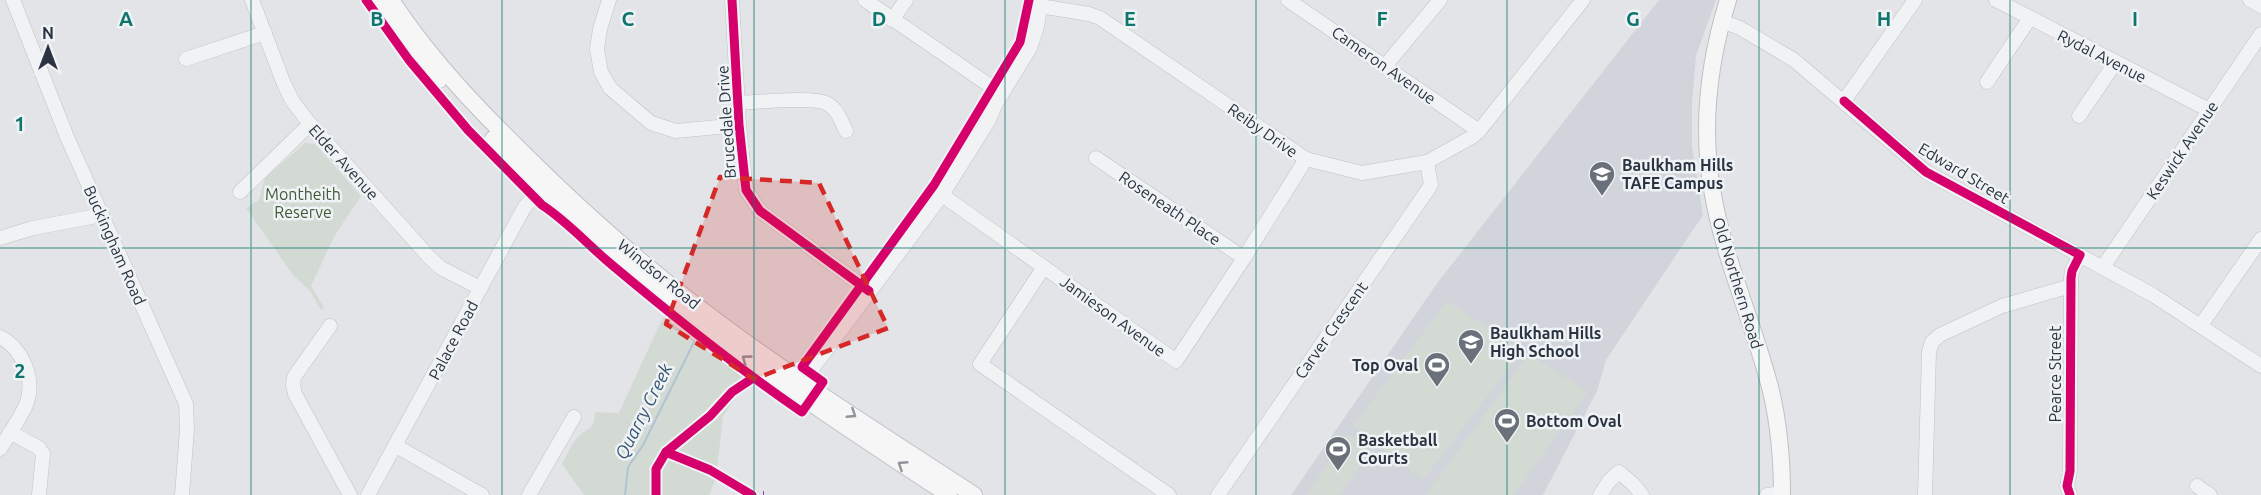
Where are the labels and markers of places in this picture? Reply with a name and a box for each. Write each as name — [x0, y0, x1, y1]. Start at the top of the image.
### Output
place label: Baulkham Hills TAFE Campus — [1622, 156, 1733, 192]
school or university icon: Baulkham Hills TAFE Campus — [1587, 159, 1617, 197]
place label: Baulkham Hills High School — [1490, 324, 1601, 360]
school or university icon: Baulkham Hills High School — [1456, 327, 1486, 365]
sports icon: Top Oval — [1422, 350, 1452, 388]
place label: Top Oval — [1352, 356, 1418, 374]
sports icon: Bottom Oval — [1492, 406, 1522, 444]
place label: Bottom Oval — [1526, 412, 1622, 430]
place label: Basketball Courts — [1358, 431, 1438, 467]
sports icon: Basketball Courts — [1323, 434, 1353, 472]

